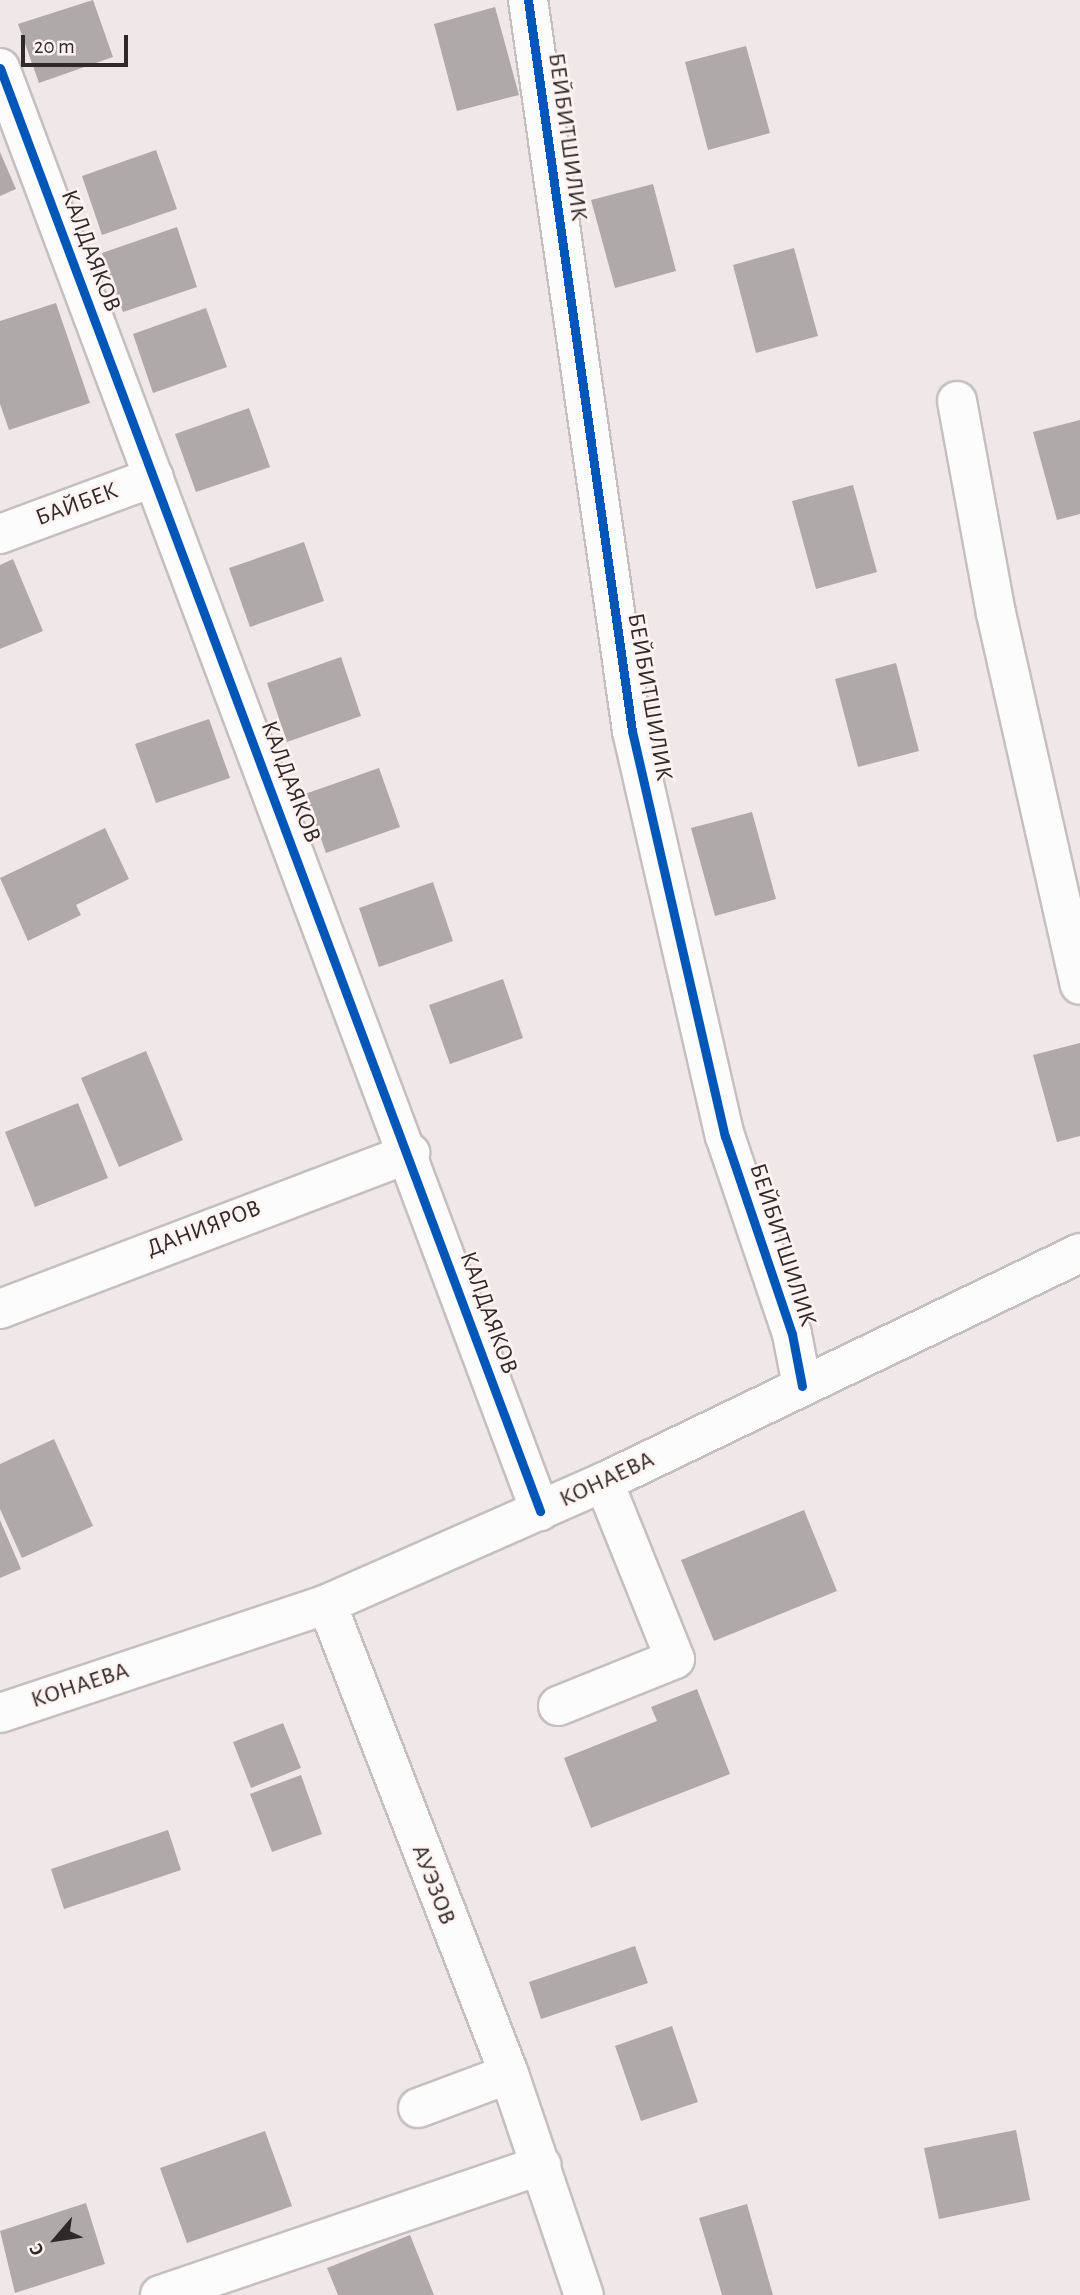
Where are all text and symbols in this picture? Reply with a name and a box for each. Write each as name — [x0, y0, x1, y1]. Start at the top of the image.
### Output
scale bar — [24, 21, 131, 65]
text: 20 m — [34, 36, 75, 57]
street label: БЕЙБИТШИЛИК — [541, 51, 593, 223]
street label: КАЛДАЯКОВ — [54, 186, 126, 316]
street label: БАЙБЕК — [32, 477, 122, 533]
street label: БЕЙБИТШИЛИК — [620, 611, 678, 783]
street label: КАЛДАЯКОВ — [254, 717, 326, 847]
street label: БЕЙБИТШИЛИК — [742, 1160, 822, 1330]
street label: ДАНИЯРОВ — [143, 1194, 265, 1264]
street label: КАЛДАЯКОВ — [452, 1248, 524, 1378]
street label: КОНАЕВА — [555, 1446, 659, 1514]
street label: КОНАЕВА — [27, 1657, 133, 1715]
street label: АУЭЗОВ — [405, 1841, 461, 1929]
north arrow — [21, 2204, 91, 2274]
text: С — [26, 2240, 48, 2259]

